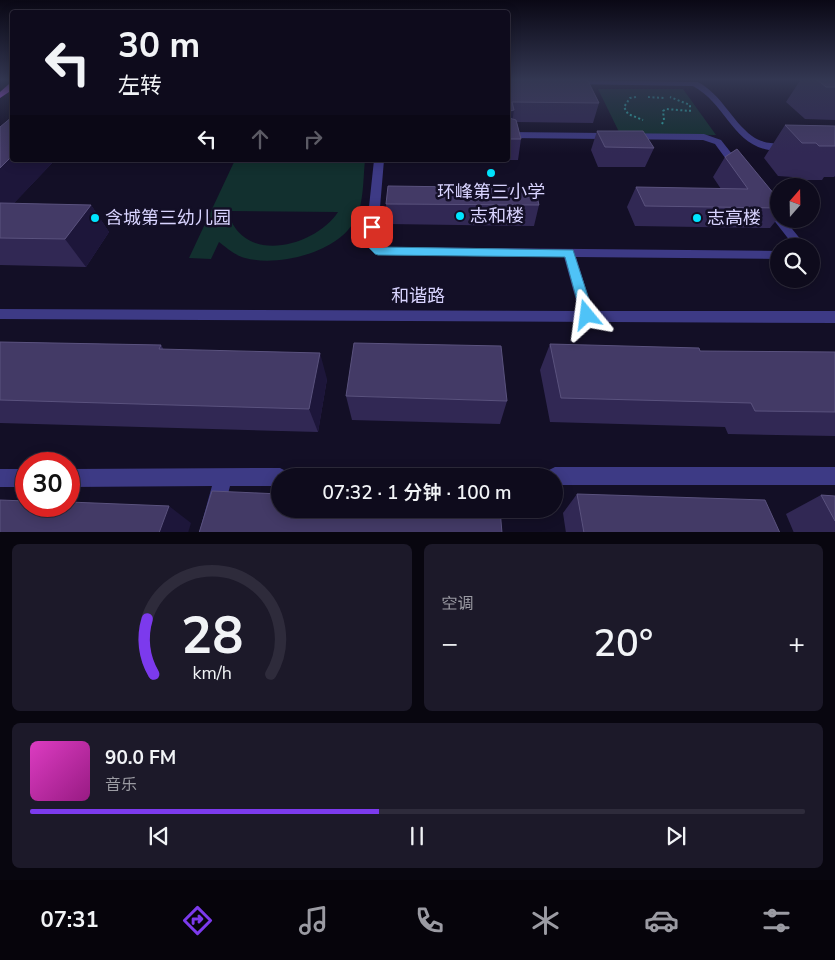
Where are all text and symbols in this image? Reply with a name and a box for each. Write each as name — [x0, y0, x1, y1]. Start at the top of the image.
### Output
text: 30 m — [118, 22, 200, 69]
icon: left — [35, 30, 100, 95]
text: 左转 — [118, 71, 162, 101]
icon: left — [193, 125, 221, 153]
icon: ahead — [246, 125, 274, 153]
icon: right — [299, 125, 327, 153]
marker: 环峰第三小学 — [485, 167, 497, 179]
north arrow — [770, 178, 820, 228]
map controls — [770, 178, 820, 288]
place label: 环峰第三小学 — [437, 180, 545, 204]
place label: 志和楼 — [470, 204, 524, 228]
place label: 含城第三幼儿园 — [105, 206, 231, 230]
pin — [351, 206, 393, 248]
place label: 志高楼 — [707, 206, 761, 230]
marker: 志和楼 — [454, 210, 466, 222]
marker: 含城第三幼儿园 — [89, 212, 101, 224]
marker: 志高楼 — [691, 212, 703, 224]
icon: arrive — [358, 213, 386, 241]
button: search — [770, 238, 820, 288]
street label: 和谐路 — [391, 284, 445, 308]
position arrow — [560, 288, 612, 340]
speed limit sign: 30 — [15, 452, 80, 517]
text: 07:32 · 1 分钟 · 100 m — [322, 480, 512, 506]
text: 空调 — [442, 593, 474, 615]
text: 28 — [181, 600, 243, 671]
text: 20° — [593, 618, 653, 669]
text: − — [442, 625, 458, 663]
text: + — [788, 625, 805, 663]
text: km/h — [192, 661, 231, 685]
text: 90.0 FM — [105, 745, 176, 771]
text: 音乐 — [105, 774, 137, 796]
icon: previous — [145, 822, 173, 850]
icon: pause — [403, 822, 431, 850]
icon: next — [662, 822, 690, 850]
icon: directions — [180, 903, 215, 938]
icon: music — [296, 903, 331, 938]
icon: phone — [412, 903, 447, 938]
icon: climate — [528, 903, 563, 938]
icon: car — [644, 903, 679, 938]
icon: filters — [759, 903, 794, 938]
text: 07:31 — [40, 905, 99, 935]

